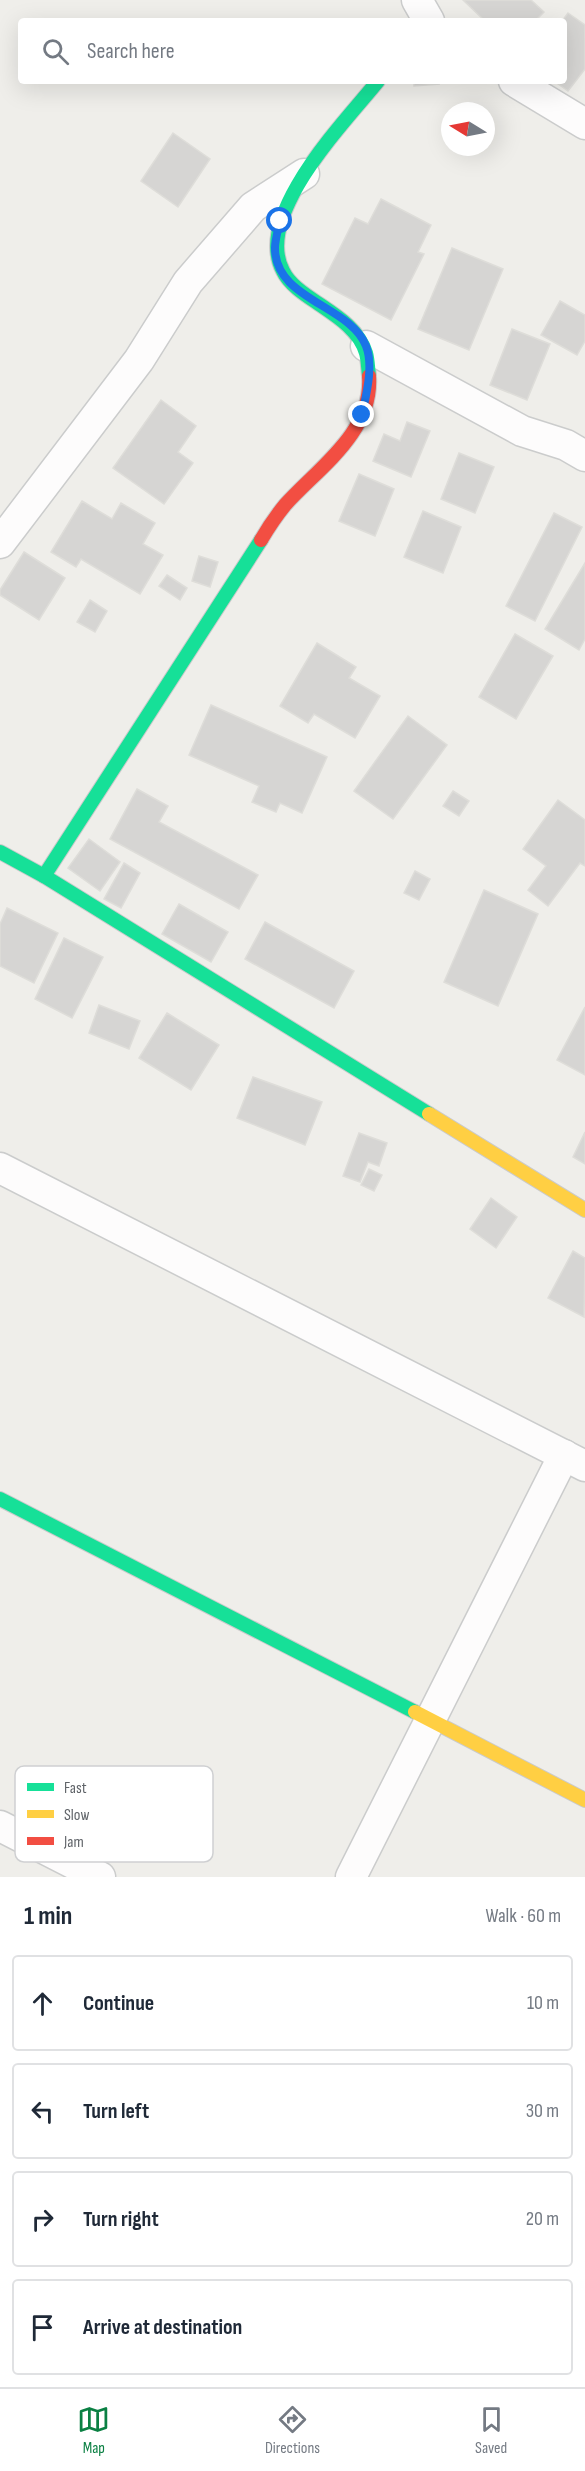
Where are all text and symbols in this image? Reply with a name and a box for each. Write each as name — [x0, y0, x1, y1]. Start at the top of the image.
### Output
search box — [18, 18, 567, 84]
icon: search — [39, 35, 72, 68]
text: Search here — [87, 38, 174, 65]
north arrow — [441, 102, 495, 156]
route start — [266, 207, 292, 233]
route end — [348, 401, 374, 427]
legend — [15, 1766, 213, 1862]
text: Fast — [64, 1779, 87, 1798]
text: Slow — [64, 1806, 89, 1825]
text: Jam — [63, 1833, 84, 1852]
text: 1 min — [24, 1901, 72, 1932]
text: Walk · 60 m — [485, 1904, 561, 1928]
icon: ahead — [26, 1987, 59, 2020]
text: Continue — [83, 1990, 154, 2017]
text: 10 m — [527, 1991, 559, 2015]
icon: left — [26, 2095, 59, 2128]
text: Turn left — [83, 2098, 149, 2125]
text: 30 m — [526, 2099, 559, 2123]
icon: right — [26, 2203, 59, 2236]
text: Turn right — [83, 2206, 159, 2233]
text: 20 m — [526, 2207, 559, 2231]
icon: arrive — [26, 2311, 59, 2344]
text: Arrive at destination — [83, 2314, 242, 2341]
tab: Map — [77, 2403, 110, 2458]
tab: Directions — [265, 2403, 320, 2458]
tab: Saved — [475, 2403, 508, 2458]

